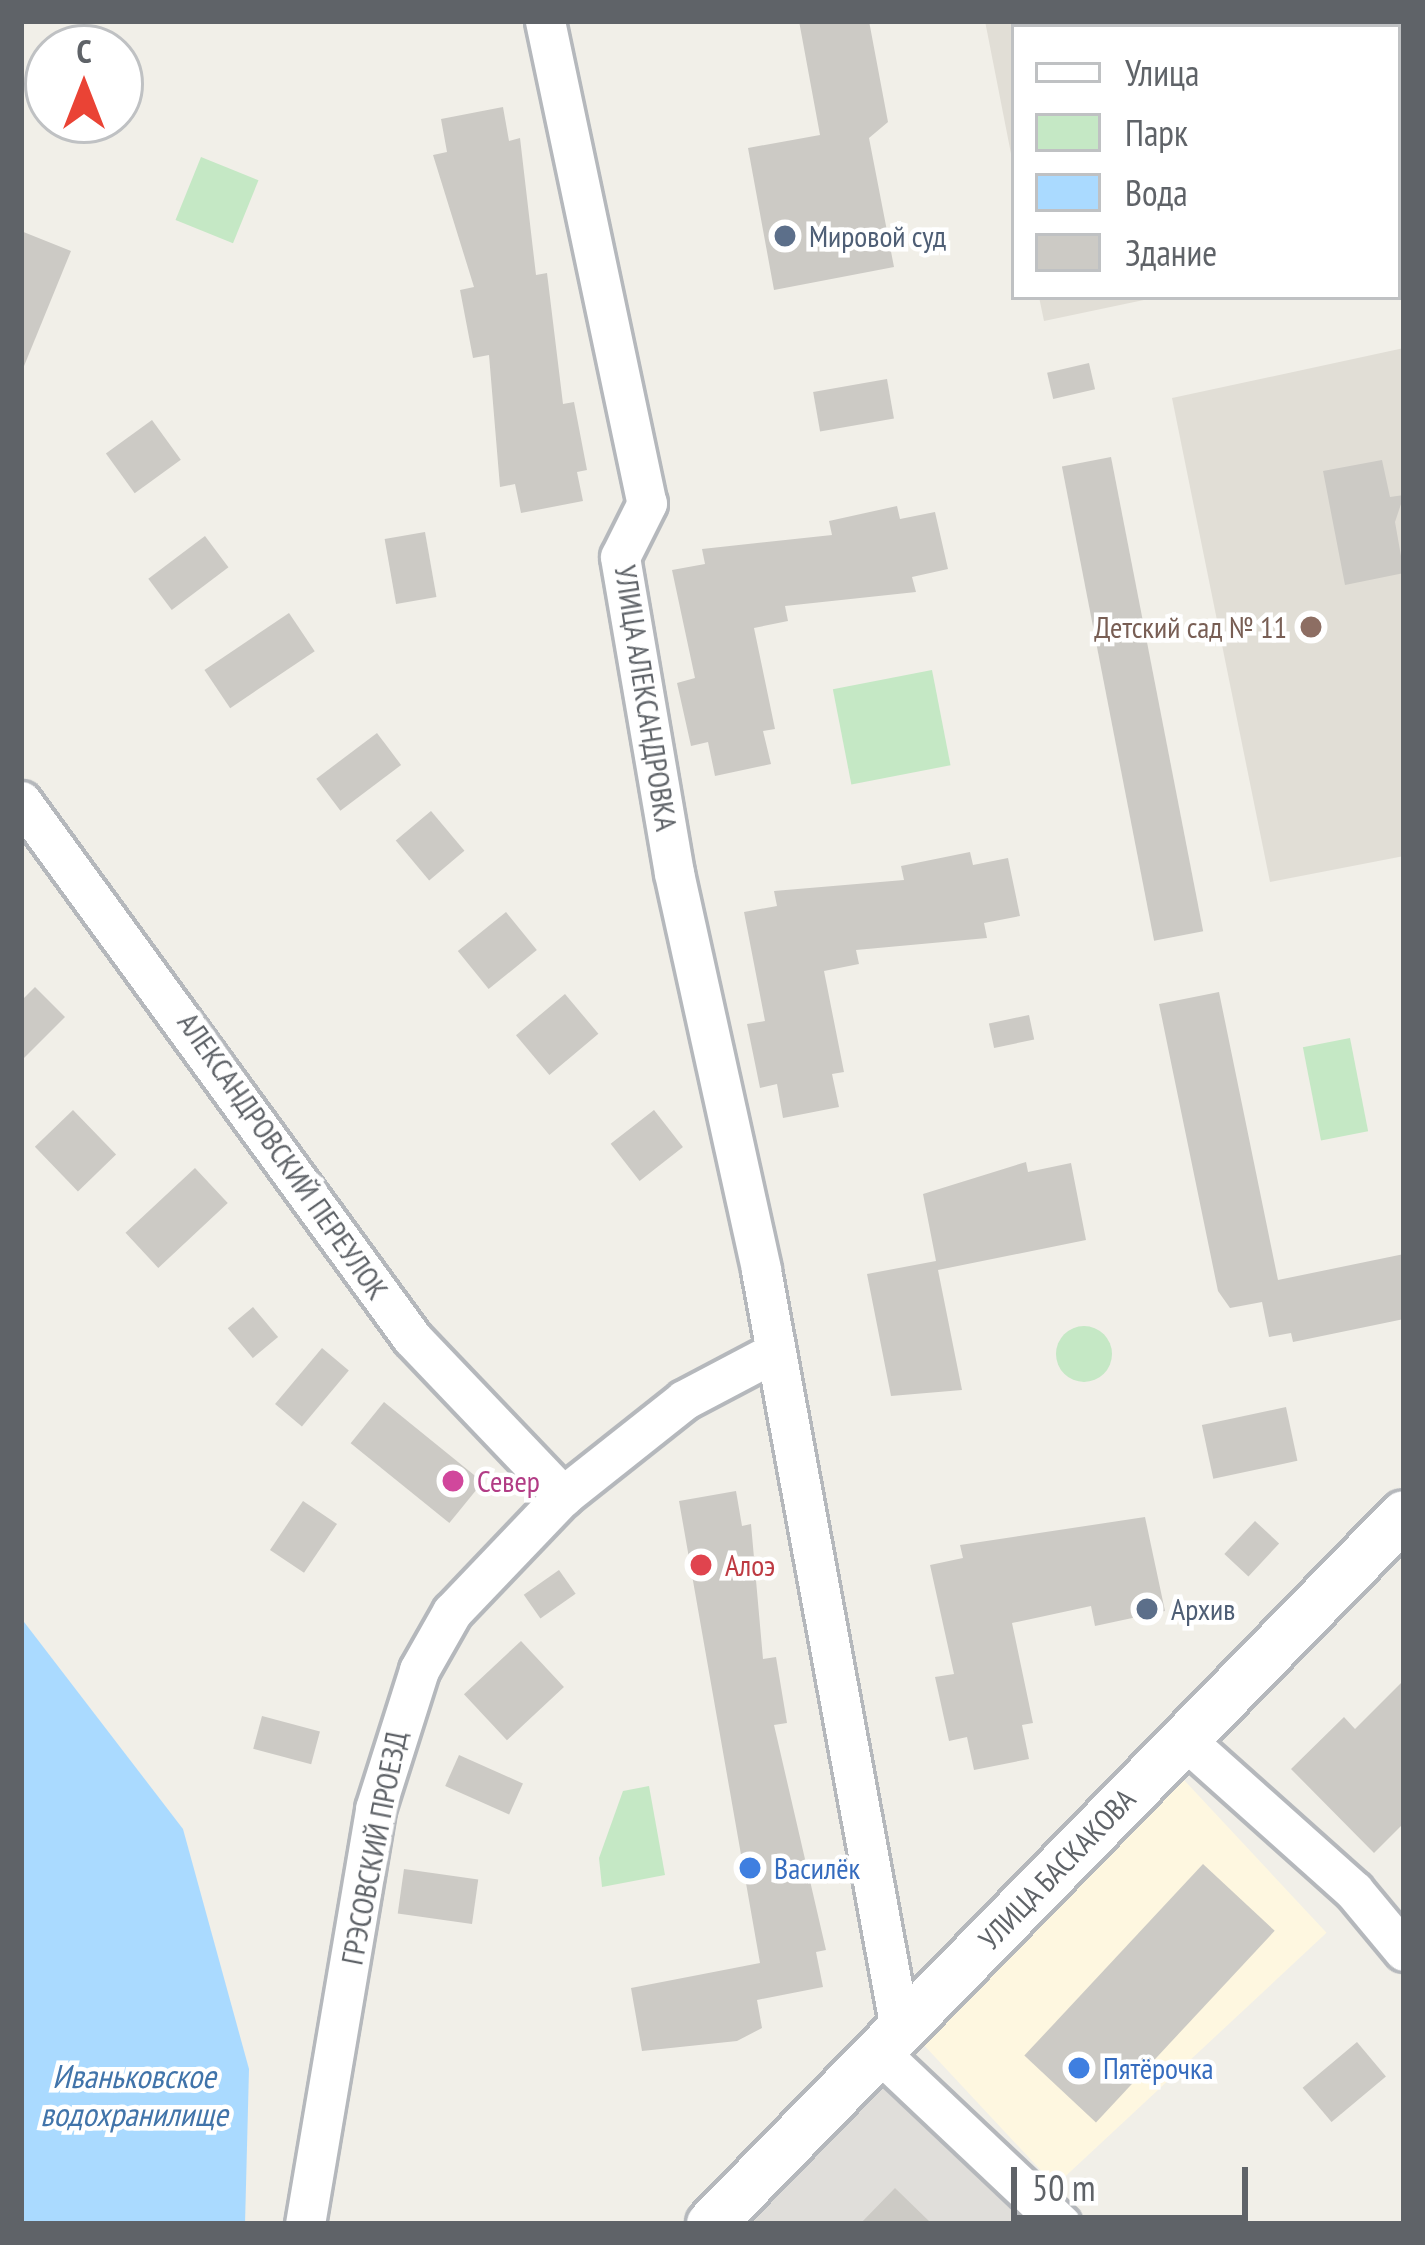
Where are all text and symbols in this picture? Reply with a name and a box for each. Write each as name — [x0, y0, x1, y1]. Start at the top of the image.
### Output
north arrow — [24, 24, 144, 144]
legend — [1011, 24, 1401, 300]
text: С — [76, 29, 92, 72]
text: Улица — [1125, 49, 1199, 96]
text: Парк — [1125, 109, 1188, 156]
text: Вода — [1125, 169, 1188, 216]
place label: Мировой суд — [809, 218, 946, 254]
marker: Мировой суд — [772, 223, 798, 249]
text: Здание — [1125, 229, 1217, 276]
street label: УЛИЦА АЛЕКСАНДРОВКА — [607, 562, 685, 834]
place label: Детский сад № 11 — [1094, 609, 1287, 645]
marker: Детский сад № 11 — [1298, 614, 1324, 640]
street label: АЛЕКСАНДРОВСКИЙ ПЕРЕУЛОК — [170, 1006, 396, 1306]
place label: Север — [477, 1463, 540, 1499]
marker: Север — [440, 1468, 466, 1494]
place label: Алоэ — [725, 1547, 775, 1583]
marker: Алоэ — [688, 1552, 714, 1578]
place label: Архив — [1171, 1591, 1235, 1627]
marker: Архив — [1134, 1596, 1160, 1622]
street label: ГРЭСОВСКИЙ ПРОЕЗД — [334, 1728, 414, 1968]
street label: УЛИЦА БАСКАКОВА — [971, 1781, 1143, 1957]
place label: Василёк — [774, 1850, 860, 1886]
marker: Василёк — [737, 1855, 763, 1881]
place label: Пятёрочка — [1103, 2050, 1214, 2086]
marker: Пятёрочка — [1066, 2055, 1092, 2081]
water label: Иваньковское водохранилище — [40, 2056, 228, 2134]
scale bar — [1017, 2143, 1254, 2217]
text: 50 m — [1032, 2164, 1095, 2211]

